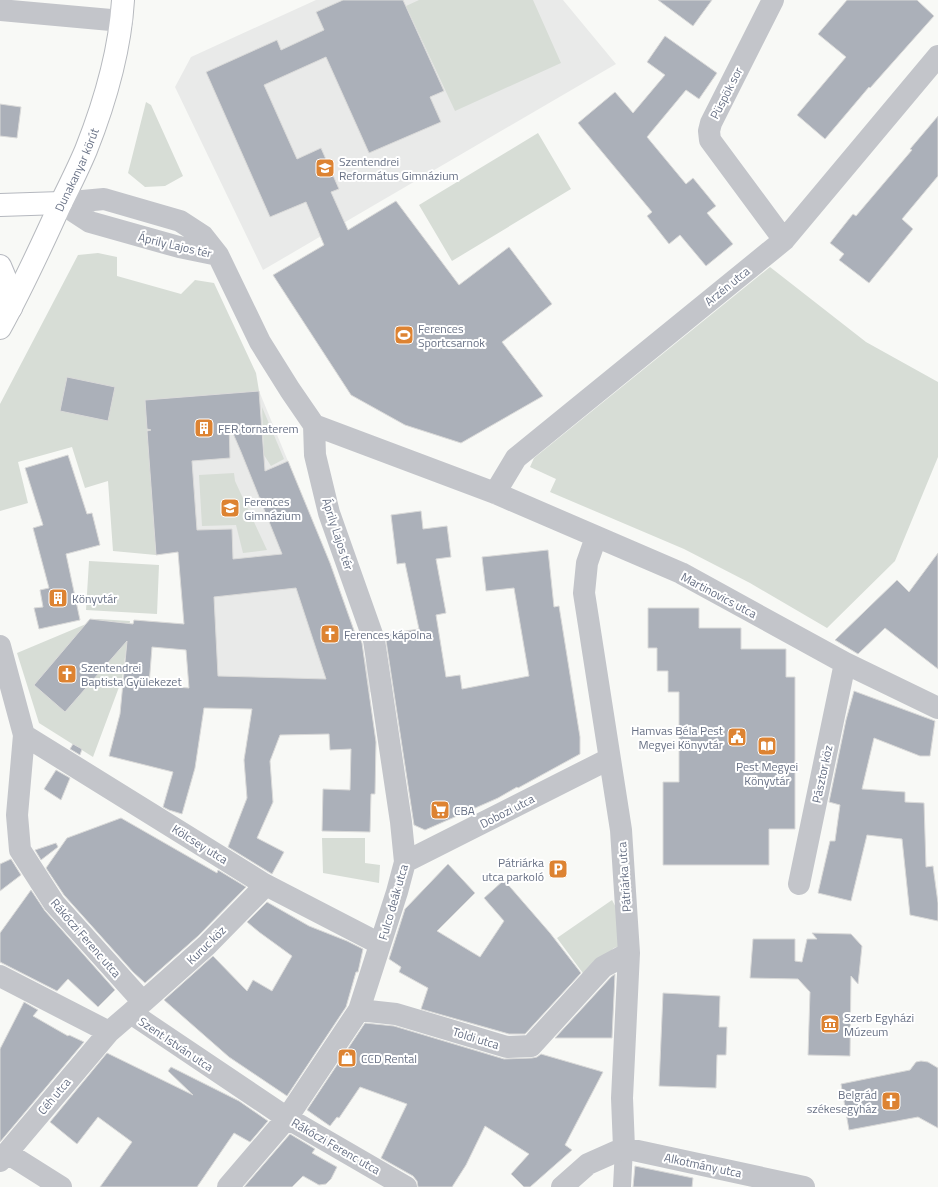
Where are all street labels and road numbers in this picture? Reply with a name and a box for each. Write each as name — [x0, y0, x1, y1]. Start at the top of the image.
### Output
street label: Püspök sor — [705, 64, 747, 122]
street label: Dunakanyar körút — [49, 124, 103, 214]
street label: Áprily Lajos tér — [136, 227, 214, 263]
street label: Arzén utca — [700, 262, 754, 310]
street label: Áprily Lajos tér — [317, 495, 359, 573]
street label: Martinovics utca — [678, 567, 760, 623]
street label: Pásztor köz — [807, 743, 837, 805]
street label: Dobozi utca — [476, 789, 538, 833]
street label: Kölcsey utca — [168, 819, 232, 869]
street label: Pátriárka utca — [612, 841, 636, 913]
street label: Fulco deák utca — [373, 862, 413, 942]
street label: Rákóczi Ferenc utca — [46, 894, 126, 982]
street label: Kuruc köz — [182, 921, 230, 969]
street label: Szent István utca — [135, 1012, 217, 1076]
street label: Toldi utca — [450, 1022, 502, 1054]
street label: Céh utca — [33, 1073, 75, 1119]
street label: Rákóczi Ferenc utca — [288, 1113, 384, 1179]
street label: Alkotmány utca — [663, 1148, 743, 1182]

